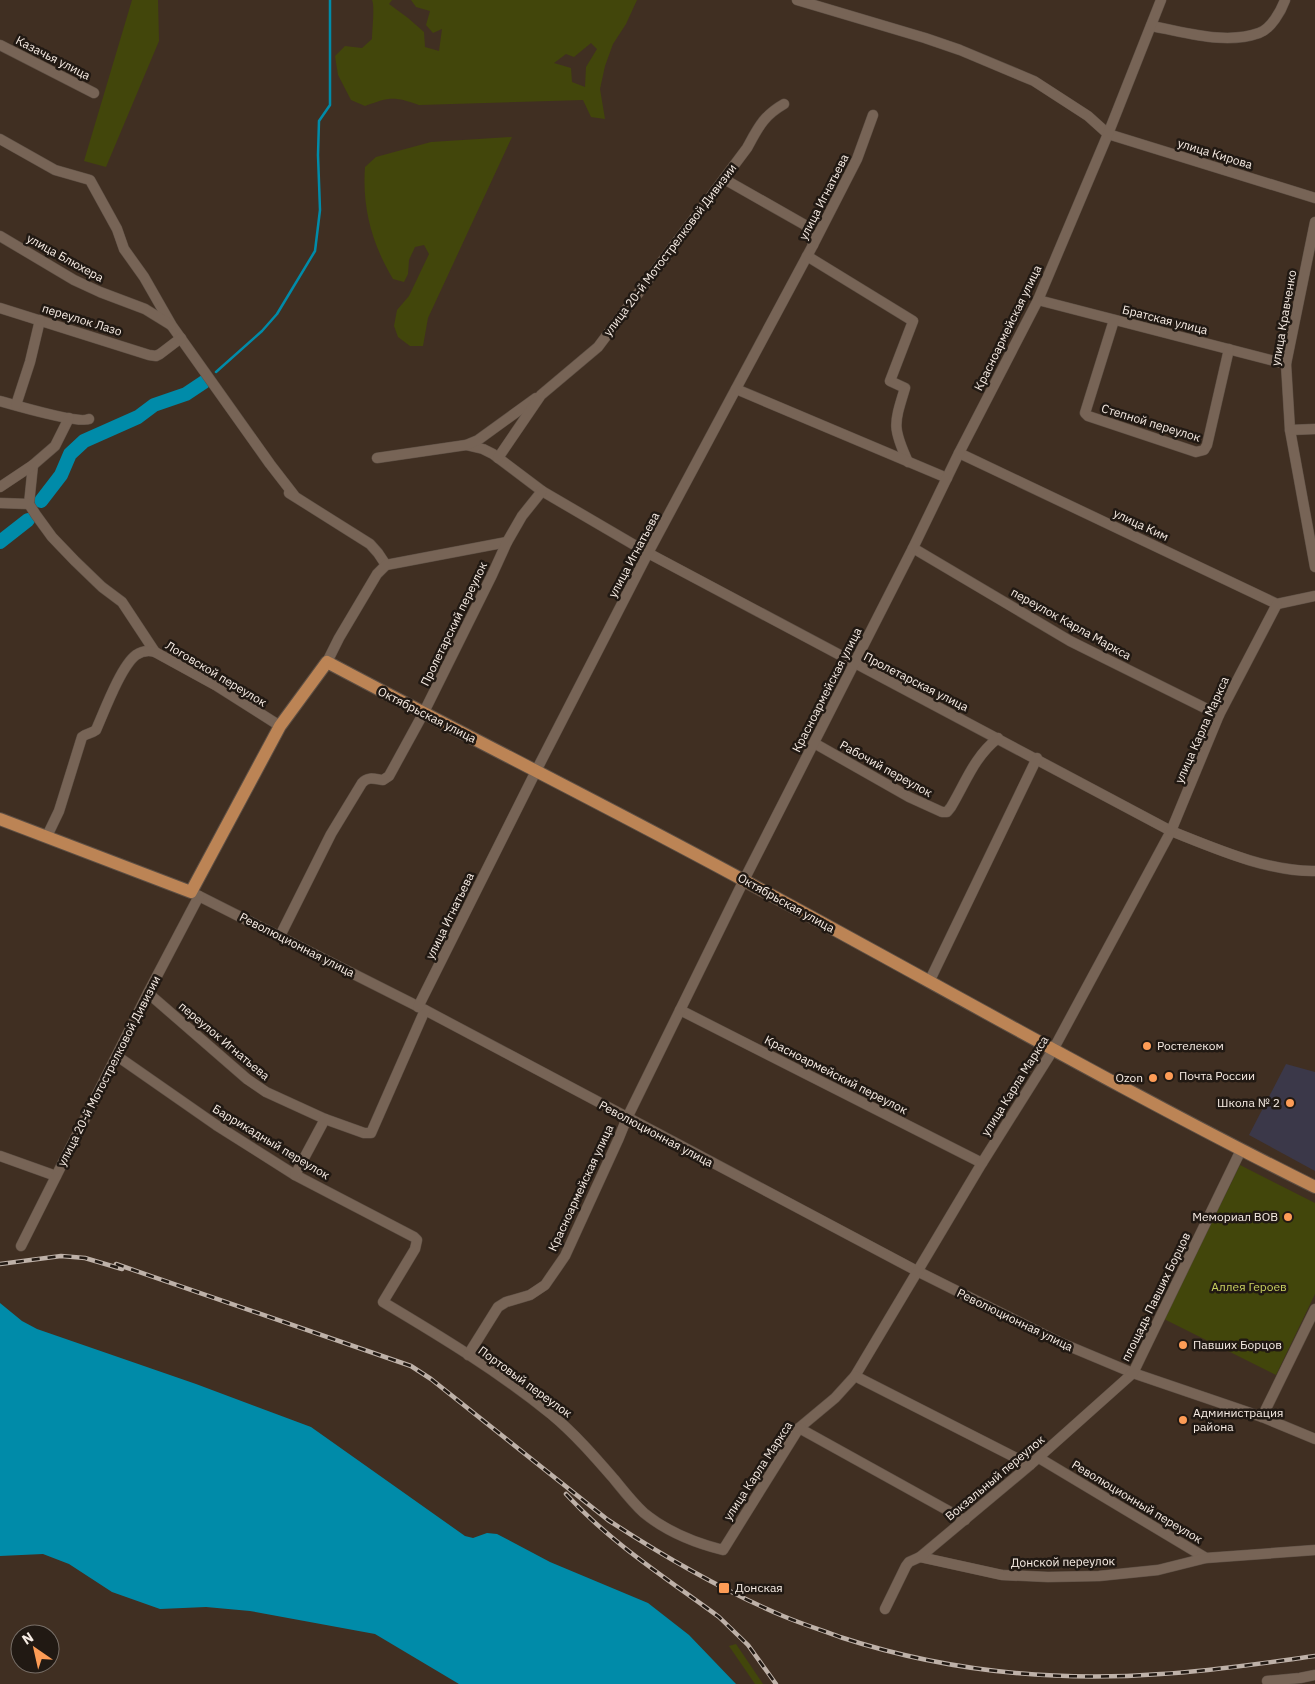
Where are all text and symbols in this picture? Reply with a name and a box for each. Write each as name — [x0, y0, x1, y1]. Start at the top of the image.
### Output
street label: Казачья улица — [13, 32, 94, 83]
street label: улица Кирова — [1176, 135, 1255, 172]
street label: улица Игнатьева — [795, 151, 852, 242]
street label: улица 20-й Мотострелковой Дивизии — [600, 161, 739, 339]
street label: улица Блюхера — [24, 230, 107, 285]
street label: Красноармейская улица — [971, 262, 1045, 393]
street label: улица Кравченко — [1268, 268, 1299, 367]
street label: переулок Лазо — [40, 300, 124, 339]
street label: Братская улица — [1121, 302, 1210, 338]
street label: Степной переулок — [1100, 400, 1203, 445]
street label: улица Ким — [1111, 505, 1171, 544]
street label: улица Игнатьева — [605, 509, 663, 600]
street label: Пролетарский переулок — [417, 559, 490, 688]
street label: переулок Карла Маркса — [1009, 584, 1134, 663]
street label: Красноармейская улица — [789, 624, 865, 755]
street label: Логовской переулок — [163, 637, 270, 710]
street label: Пролетарская улица — [861, 649, 972, 715]
street label: улица Карла Маркса — [1171, 674, 1232, 786]
street label: Октябрьская улица — [375, 683, 479, 746]
street label: Рабочий переулок — [837, 737, 935, 800]
street label: улица Игнатьева — [422, 869, 477, 962]
street label: Октябрьская улица — [735, 870, 838, 936]
street label: Революционная улица — [237, 909, 358, 980]
street label: улица 20-й Мотострелковой Дивизии — [54, 973, 163, 1169]
street label: переулок Игнатьева — [176, 998, 273, 1083]
street label: Красноармейский переулок — [762, 1032, 911, 1117]
street label: улица Карла Маркса — [978, 1032, 1052, 1139]
place label: Ростелеком — [1157, 1038, 1224, 1053]
marker: Ростелеком — [1141, 1040, 1153, 1052]
place label: Почта России — [1179, 1068, 1255, 1083]
place label: Ozon — [1116, 1070, 1143, 1085]
marker: Почта России — [1163, 1070, 1175, 1082]
marker: Ozon — [1147, 1072, 1159, 1084]
place label: Школа № 2 — [1217, 1095, 1280, 1110]
street label: Революционная улица — [597, 1097, 716, 1170]
marker: Школа № 2 — [1284, 1097, 1296, 1109]
street label: Баррикадный переулок — [210, 1101, 333, 1183]
street label: Красноармейская улица — [545, 1122, 617, 1253]
place label: Мемориал ВОВ — [1192, 1209, 1278, 1224]
marker: Мемориал ВОВ — [1282, 1211, 1294, 1223]
street label: площадь Павших Борцов — [1118, 1230, 1193, 1364]
park label: Аллея Героев — [1211, 1279, 1287, 1294]
street label: Революционная улица — [955, 1285, 1076, 1354]
place label: Павших Борцов — [1193, 1337, 1282, 1352]
marker: Павших Борцов — [1177, 1339, 1189, 1351]
street label: Портовый переулок — [475, 1343, 575, 1421]
place label: Администрация района — [1193, 1405, 1283, 1434]
marker: Администрация района — [1177, 1414, 1189, 1426]
street label: улица Карла Маркса — [720, 1418, 796, 1523]
street label: Вокзальный переулок — [942, 1431, 1048, 1524]
street label: Революционный переулок — [1069, 1457, 1206, 1547]
street label: Донской переулок — [1011, 1553, 1116, 1570]
place label: Донская — [735, 1580, 783, 1595]
marker: Донская — [717, 1581, 731, 1595]
north arrow — [10, 1624, 60, 1674]
text: N — [18, 1628, 37, 1649]

